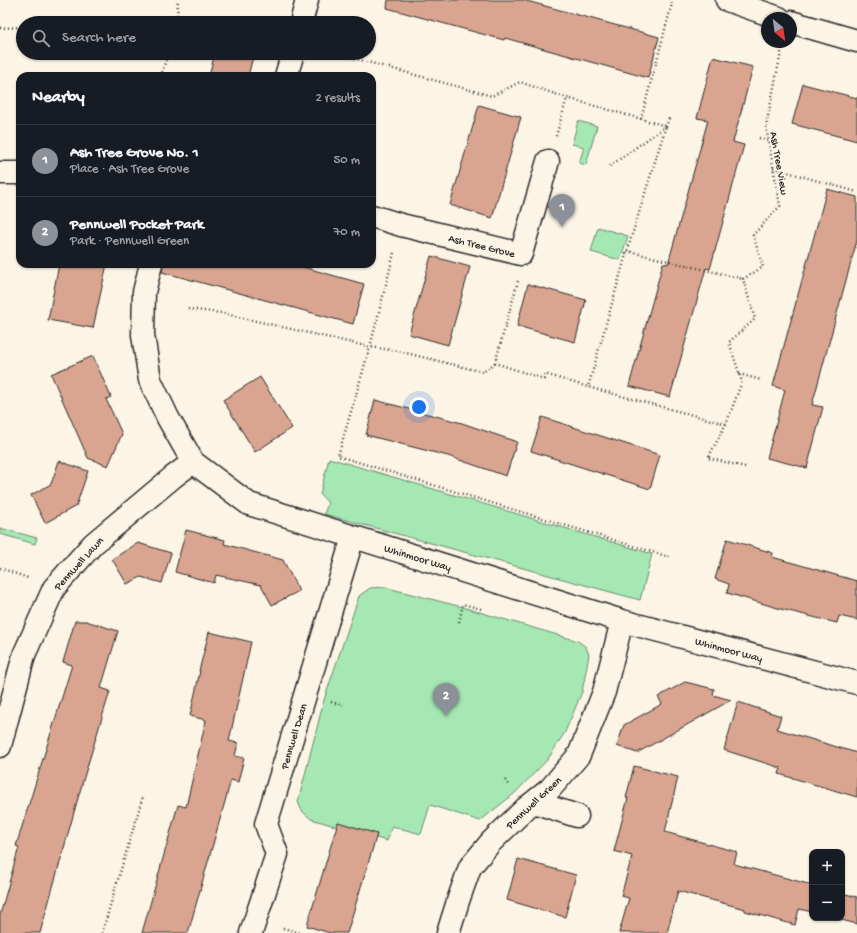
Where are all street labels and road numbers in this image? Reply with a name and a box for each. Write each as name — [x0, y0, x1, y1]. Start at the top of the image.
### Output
street label: Ash Tree View — [767, 131, 790, 196]
street label: Ash Tree Grove — [447, 233, 516, 261]
street label: Pennwell Lawn — [52, 535, 107, 594]
street label: Whinmoor Way — [382, 543, 453, 575]
street label: Whinmoor Way — [693, 636, 764, 666]
street label: Pennwell Dean — [279, 702, 311, 772]
street label: Pennwell Green — [503, 774, 565, 833]

